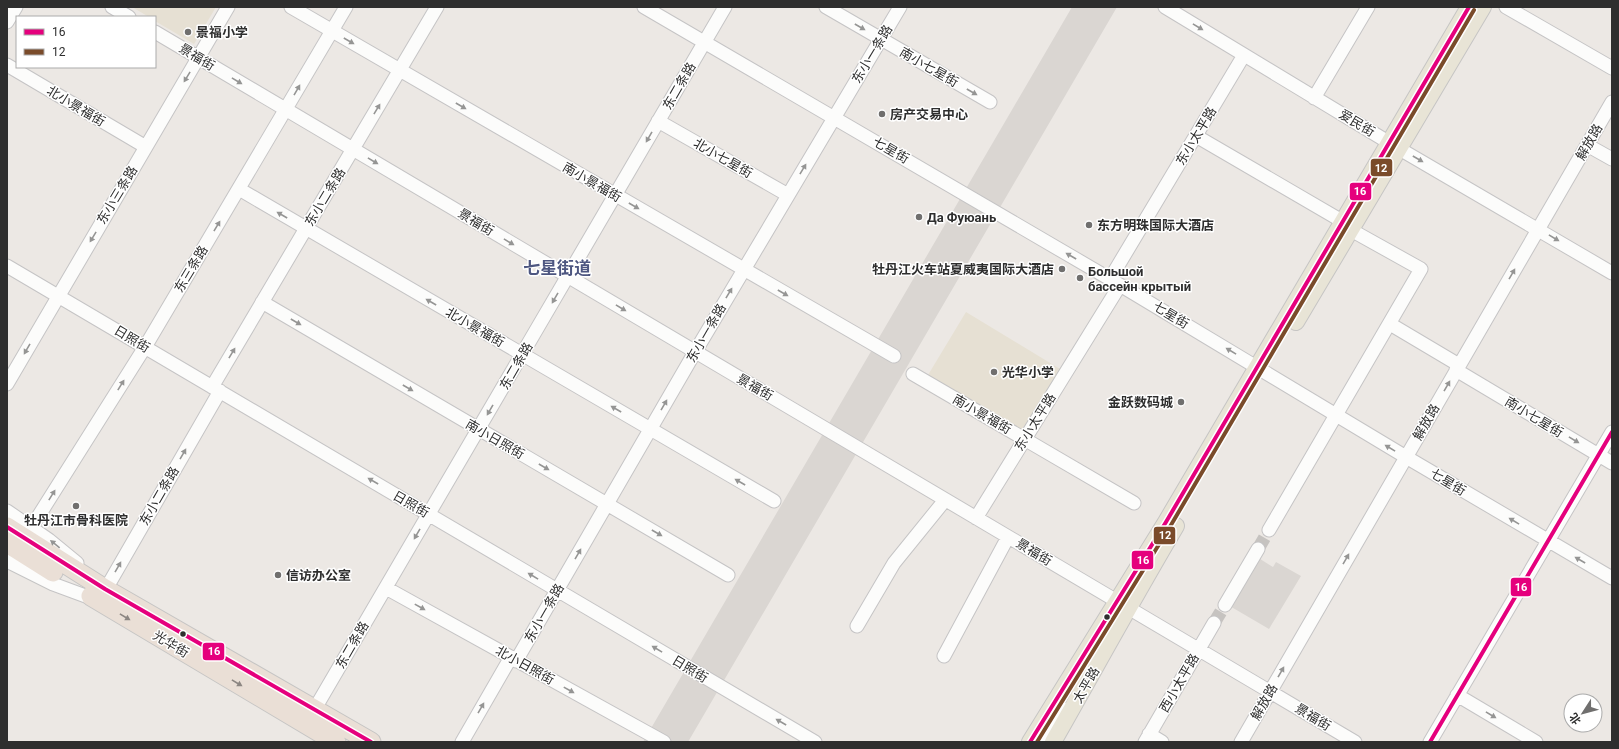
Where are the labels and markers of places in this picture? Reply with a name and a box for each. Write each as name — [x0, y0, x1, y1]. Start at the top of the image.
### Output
place label: 景福小学 — [196, 25, 248, 40]
marker: 景福小学 — [183, 27, 193, 37]
place label: 房产交易中心 — [890, 107, 968, 122]
marker: 房产交易中心 — [877, 109, 887, 119]
place label: Да Фуюань — [927, 210, 996, 225]
marker: Да Фуюань — [914, 212, 924, 222]
place label: 东方明珠国际大酒店 — [1097, 218, 1214, 233]
marker: 东方明珠国际大酒店 — [1084, 220, 1094, 230]
place label: 牡丹江火车站夏威夷国际大酒店 — [872, 262, 1054, 277]
marker: 牡丹江火车站夏威夷国际大酒店 — [1057, 264, 1067, 274]
place label: Большой бассейн крытый — [1088, 264, 1191, 294]
marker: Большой бассейн крытый — [1075, 273, 1085, 283]
place label: 光华小学 — [1002, 365, 1054, 380]
marker: 光华小学 — [989, 367, 999, 377]
place label: 金跃数码城 — [1108, 395, 1173, 410]
marker: 金跃数码城 — [1176, 397, 1186, 407]
marker: 牡丹江市骨科医院 — [71, 501, 81, 511]
place label: 牡丹江市骨科医院 — [24, 513, 128, 528]
place label: 信访办公室 — [286, 568, 351, 583]
marker: 信访办公室 — [273, 570, 283, 580]
unlabelled marker — [1102, 612, 1112, 622]
unlabelled marker — [178, 629, 188, 639]

